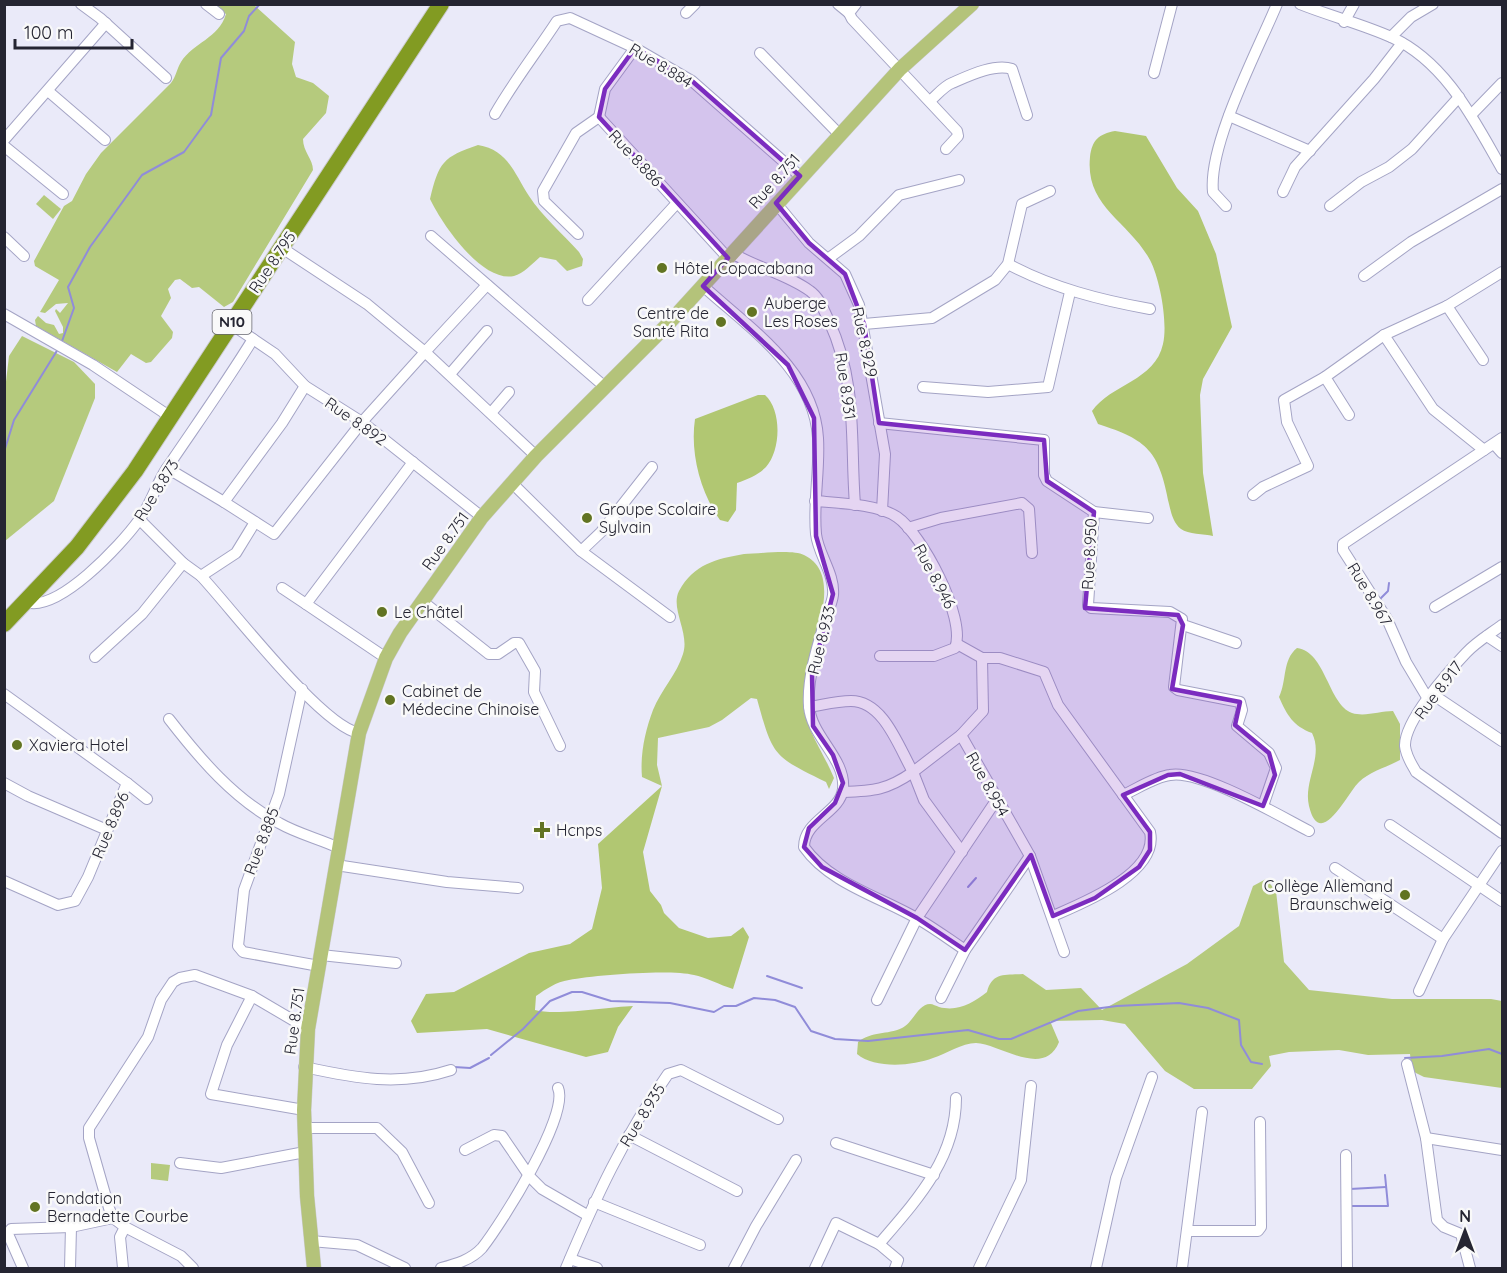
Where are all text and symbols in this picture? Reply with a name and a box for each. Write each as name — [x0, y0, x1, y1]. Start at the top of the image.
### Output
scale bar — [15, 12, 132, 50]
text: 100 m — [24, 21, 73, 44]
street label: Rue 8.884 — [626, 38, 696, 92]
street label: Rue 8.886 — [605, 125, 668, 191]
street label: Rue 8.751 — [744, 149, 804, 213]
street label: Rue 8.795 — [244, 227, 300, 297]
place label: Hôtel Copacabana — [674, 258, 813, 278]
marker: Hôtel Copacabana — [655, 261, 669, 275]
place label: Auberge Les Roses — [764, 293, 838, 331]
place label: Centre de Santé Rita — [633, 303, 709, 341]
marker: Auberge Les Roses — [745, 305, 759, 319]
street label: Rue 8.929 — [848, 305, 882, 379]
road number: N10 — [212, 310, 252, 334]
marker: Centre de Santé Rita — [714, 315, 728, 329]
street label: Rue 8.931 — [831, 351, 861, 421]
street label: Rue 8.892 — [321, 392, 391, 450]
street label: Rue 8.873 — [129, 455, 183, 525]
place label: Groupe Scolaire Sylvain — [599, 499, 716, 537]
street label: Rue 8.751 — [417, 508, 473, 574]
marker: Groupe Scolaire Sylvain — [580, 511, 594, 525]
street label: Rue 8.950 — [1077, 518, 1101, 590]
street label: Rue 8.946 — [910, 540, 961, 612]
street label: Rue 8.967 — [1343, 559, 1397, 629]
place label: Le Châtel — [394, 602, 463, 622]
street label: Rue 8.933 — [803, 603, 839, 677]
marker: Le Châtel — [375, 605, 389, 619]
street label: Rue 8.917 — [1410, 657, 1466, 723]
place label: Cabinet de Médecine Chinoise — [402, 681, 539, 719]
marker: Cabinet de Médecine Chinoise — [383, 693, 397, 707]
place label: Xaviera Hotel — [29, 735, 128, 755]
marker: Xaviera Hotel — [10, 738, 24, 752]
street label: Rue 8.954 — [962, 748, 1014, 820]
street label: Rue 8.896 — [87, 788, 133, 861]
street label: Rue 8.885 — [239, 804, 283, 878]
place label: Hcnps — [556, 820, 602, 840]
marker: Hcnps — [533, 821, 551, 839]
place label: Collège Allemand Braunschweig — [1264, 876, 1393, 914]
marker: Collège Allemand Braunschweig — [1398, 888, 1412, 902]
street label: Rue 8.751 — [279, 986, 309, 1056]
street label: Rue 8.935 — [615, 1080, 669, 1150]
place label: Fondation Bernadette Courbe — [47, 1188, 189, 1226]
marker: Fondation Bernadette Courbe — [28, 1200, 42, 1214]
north arrow — [1435, 1201, 1495, 1261]
text: N — [1459, 1206, 1471, 1226]

